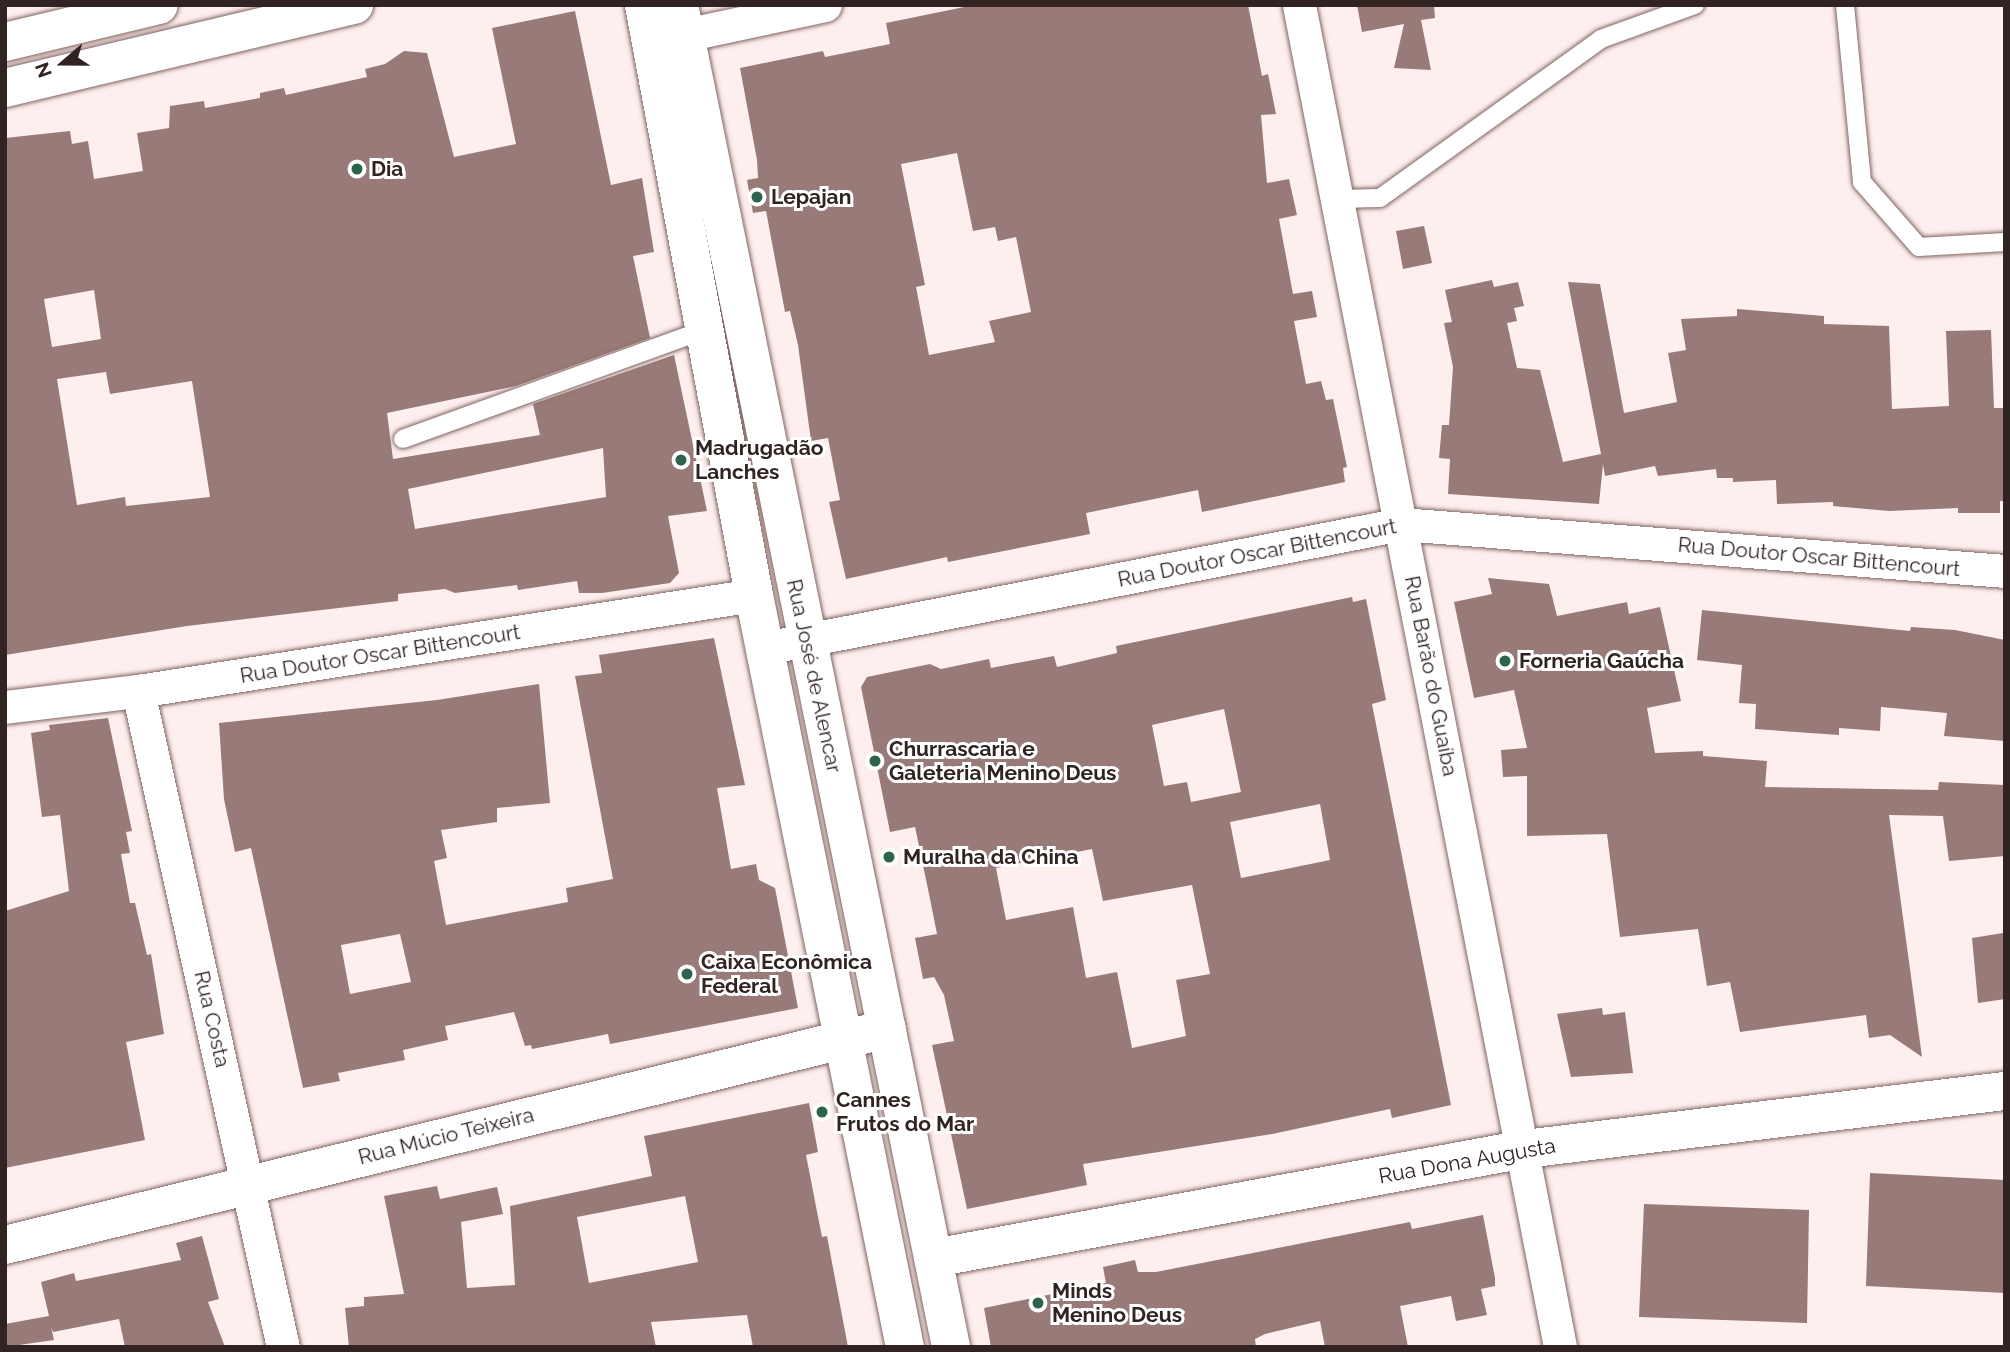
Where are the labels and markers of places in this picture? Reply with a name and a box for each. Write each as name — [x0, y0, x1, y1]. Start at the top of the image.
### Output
place label: Dia — [371, 156, 403, 182]
marker: Dia — [349, 161, 365, 177]
place label: Lepajan — [771, 184, 851, 210]
marker: Lepajan — [749, 189, 765, 205]
place label: Madrugadão Lanches — [695, 435, 823, 485]
marker: Madrugadão Lanches — [673, 452, 689, 468]
place label: Forneria Gaúcha — [1519, 648, 1684, 674]
marker: Forneria Gaúcha — [1497, 653, 1513, 669]
place label: Churrascaria e Galeteria Menino Deus — [889, 736, 1116, 786]
marker: Churrascaria e Galeteria Menino Deus — [867, 753, 883, 769]
place label: Muralha da China — [903, 844, 1079, 870]
marker: Muralha da China — [881, 849, 897, 865]
place label: Caixa Econômica Federal — [701, 949, 872, 999]
marker: Caixa Econômica Federal — [679, 966, 695, 982]
place label: Cannes Frutos do Mar — [836, 1087, 974, 1137]
marker: Cannes Frutos do Mar — [814, 1104, 830, 1120]
place label: Minds Menino Deus — [1052, 1278, 1182, 1328]
marker: Minds Menino Deus — [1030, 1295, 1046, 1311]

